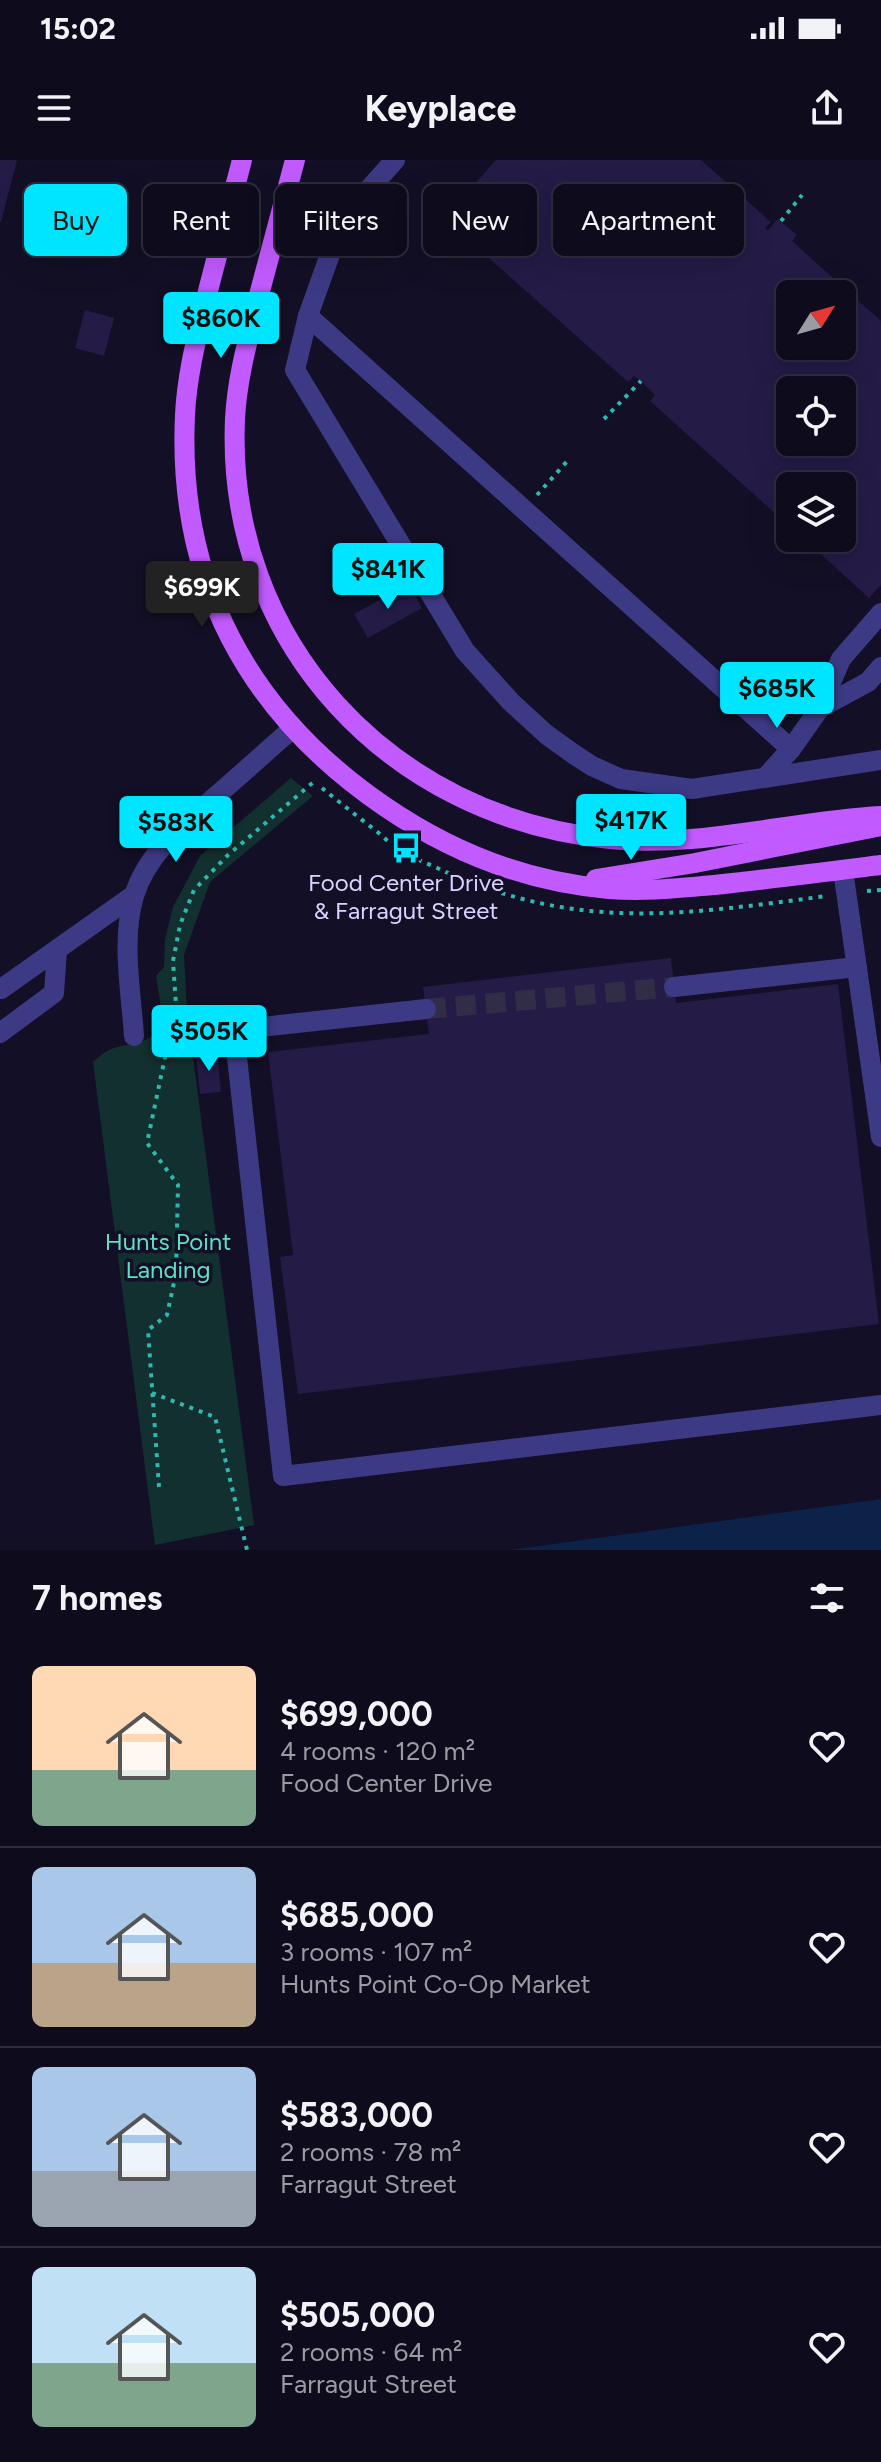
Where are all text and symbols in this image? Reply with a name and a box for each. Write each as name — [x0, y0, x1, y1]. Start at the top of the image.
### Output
text: 15:02 — [40, 10, 116, 47]
icon: menu — [32, 86, 76, 130]
icon: share — [805, 86, 849, 130]
text: Keyplace — [364, 87, 517, 130]
chip: Buy — [24, 184, 127, 256]
chip: Rent — [143, 184, 259, 256]
chip: Filters — [275, 184, 407, 256]
chip: New — [423, 184, 537, 256]
chip: Apartment — [553, 184, 744, 256]
north arrow — [776, 280, 856, 360]
map controls — [776, 280, 856, 552]
pin: $860K — [165, 292, 277, 360]
text: $860K — [181, 302, 261, 334]
button: locate — [776, 376, 856, 456]
button: layers — [776, 472, 856, 552]
pin: $841K — [332, 543, 444, 611]
text: $841K — [350, 553, 426, 585]
pin: $699K — [146, 561, 258, 629]
text: $699K — [164, 571, 240, 603]
pin: $685K — [721, 662, 833, 730]
text: $685K — [738, 672, 816, 704]
pin: $417K — [575, 794, 687, 862]
pin: $583K — [120, 796, 232, 864]
text: $417K — [594, 804, 668, 836]
text: $583K — [137, 806, 215, 838]
bus stop icon: Food Center Drive & Farragut Street — [389, 831, 423, 865]
place label: Food Center Drive & Farragut Street — [308, 868, 504, 925]
pin: $505K — [153, 1005, 265, 1073]
text: $505K — [170, 1015, 248, 1047]
park label: Hunts Point Landing — [105, 1227, 231, 1284]
icon: filters — [805, 1576, 849, 1620]
text: 7 homes — [32, 1578, 162, 1619]
text: $699,000 — [280, 1694, 433, 1735]
icon: home — [96, 1698, 192, 1794]
icon: heart — [805, 1724, 849, 1768]
text: 4 rooms · 120 m² — [280, 1735, 475, 1767]
text: Food Center Drive — [280, 1767, 493, 1799]
text: $685,000 — [280, 1895, 434, 1936]
icon: home — [96, 1899, 192, 1995]
icon: heart — [805, 1925, 849, 1969]
text: 3 rooms · 107 m² — [280, 1936, 473, 1968]
text: Hunts Point Co-Op Market — [280, 1968, 591, 2000]
text: $583,000 — [280, 2095, 433, 2136]
icon: home — [96, 2099, 192, 2195]
icon: heart — [805, 2125, 849, 2169]
text: 2 rooms · 78 m² — [280, 2136, 461, 2168]
text: Farragut Street — [280, 2168, 457, 2200]
text: $505,000 — [280, 2295, 435, 2336]
icon: home — [96, 2299, 192, 2395]
icon: heart — [805, 2325, 849, 2369]
text: 2 rooms · 64 m² — [280, 2336, 462, 2368]
text: Farragut Street — [280, 2368, 457, 2400]

